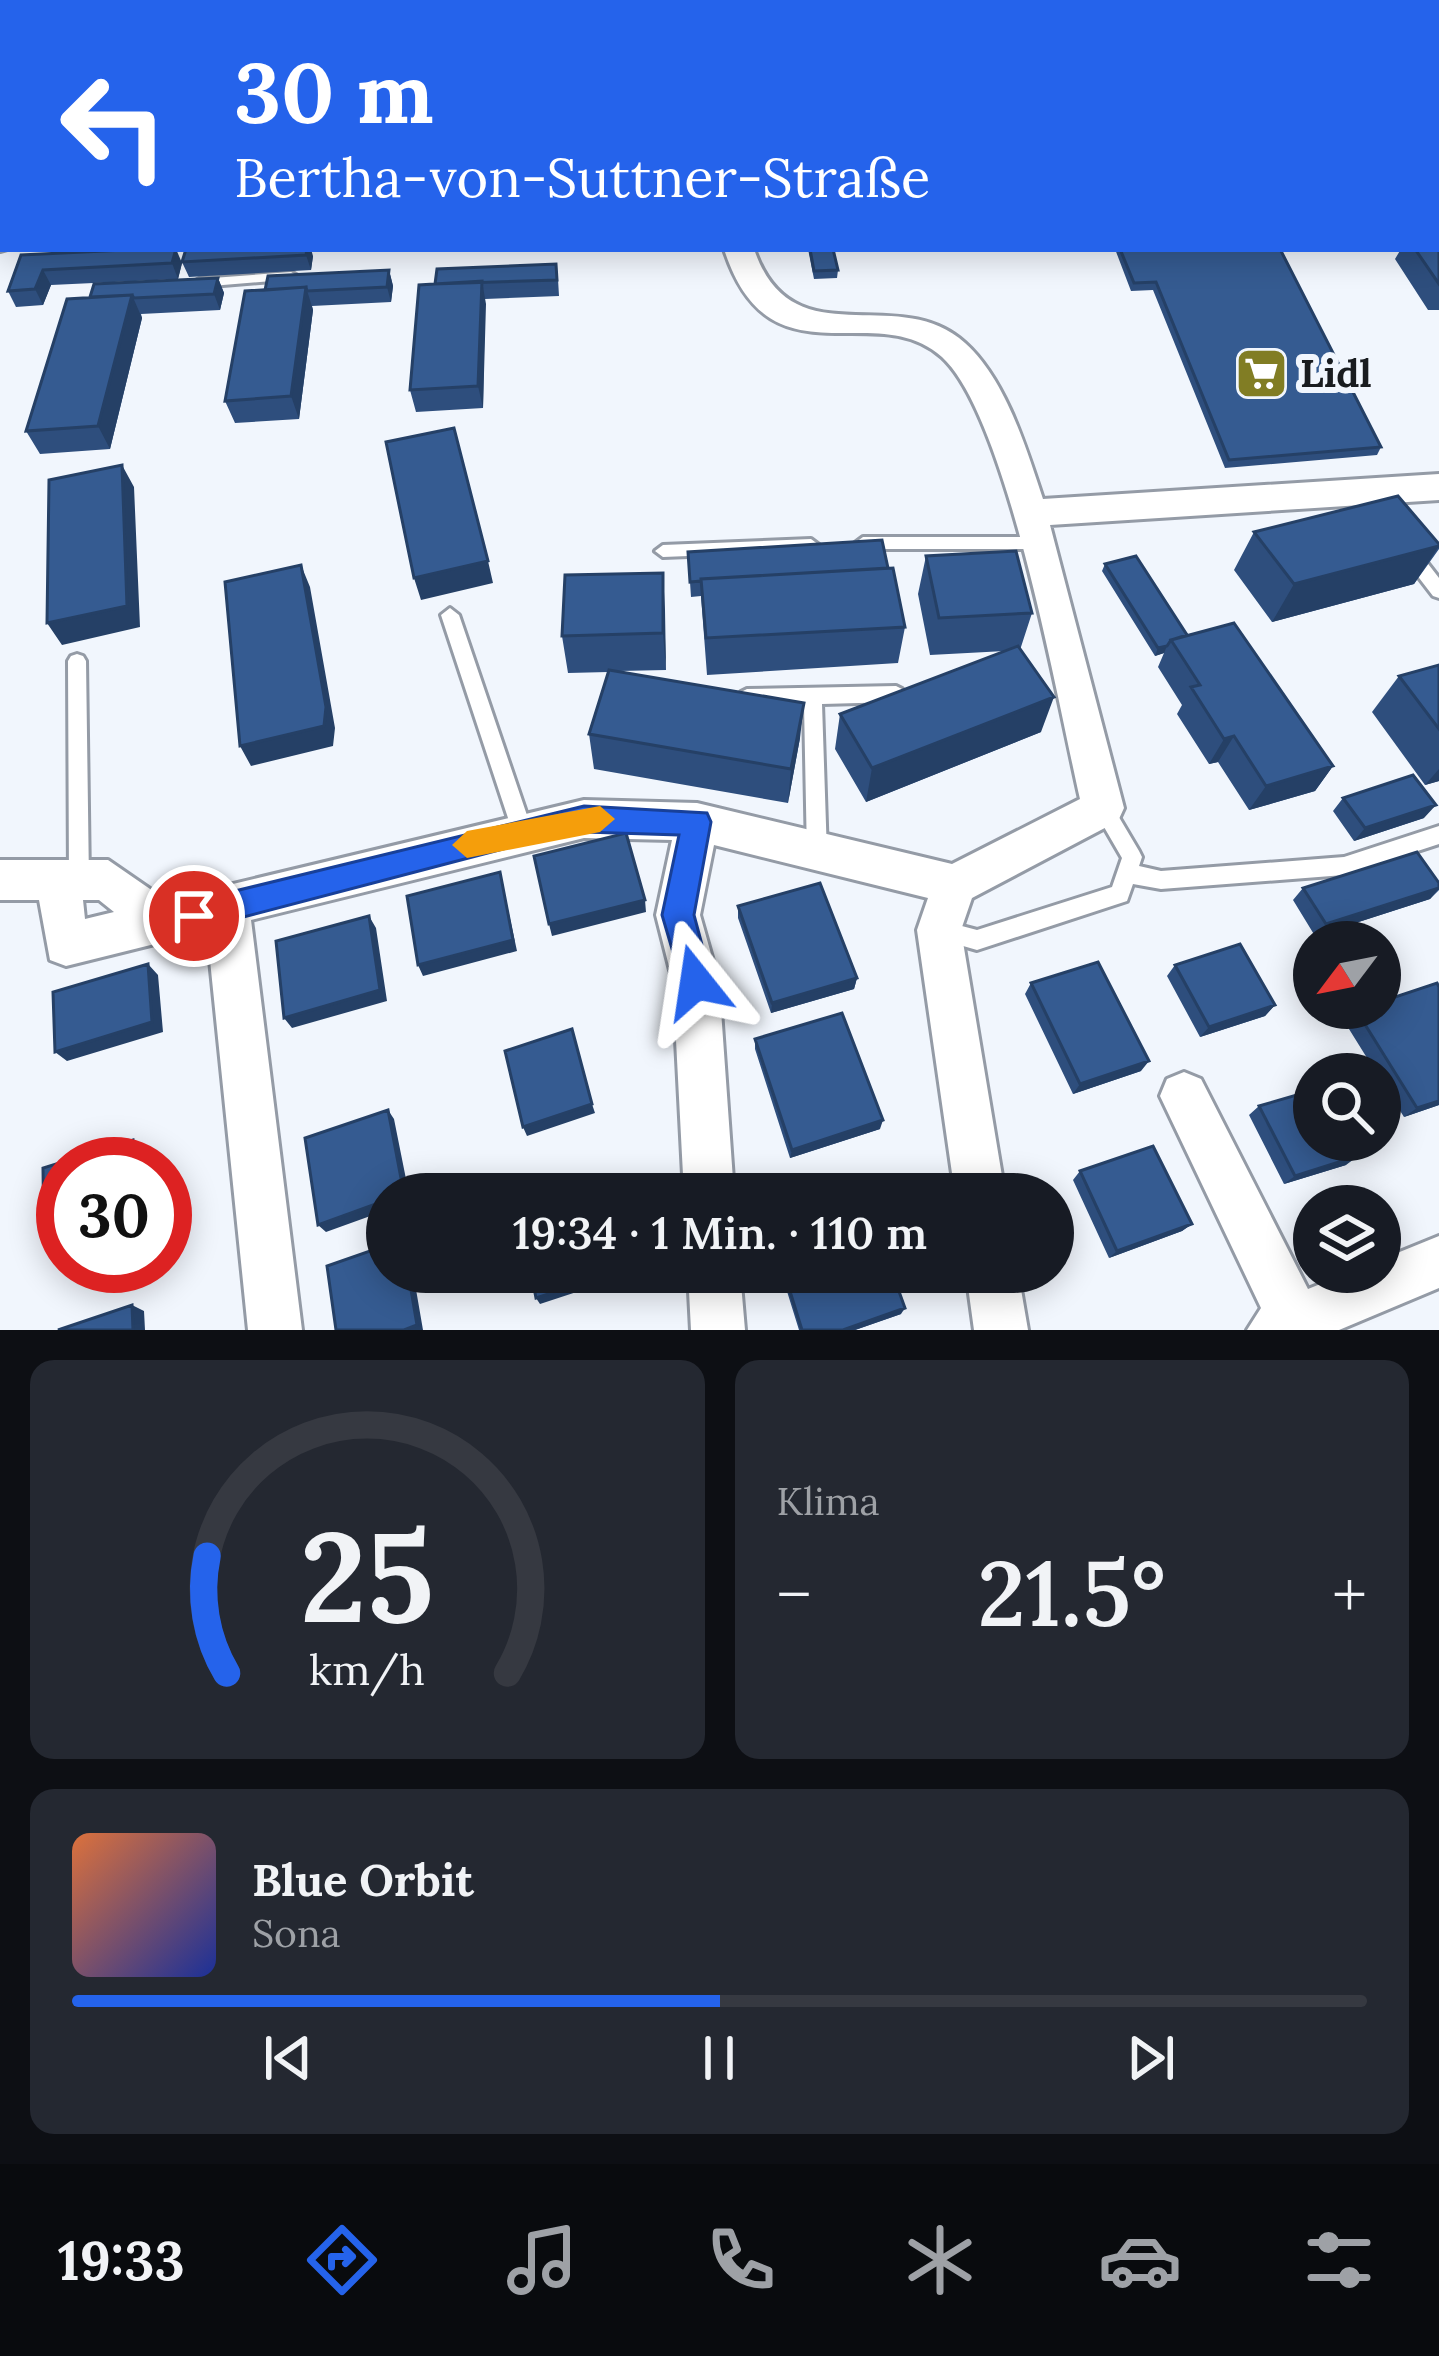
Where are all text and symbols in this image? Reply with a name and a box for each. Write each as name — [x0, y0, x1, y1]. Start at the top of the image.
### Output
text: 30 m — [234, 38, 434, 146]
icon: left — [36, 48, 192, 204]
text: Bertha-von-Suttner-Straße — [234, 143, 930, 212]
supermarket icon: Lidl — [1233, 345, 1289, 401]
place label: Lidl — [1300, 348, 1372, 398]
pin — [143, 865, 245, 967]
icon: arrive — [161, 883, 227, 949]
position arrow — [633, 919, 759, 1045]
north arrow — [1293, 921, 1401, 1029]
map controls — [1293, 921, 1401, 1293]
button: search — [1293, 1053, 1401, 1161]
speed limit sign: 30 — [36, 1137, 192, 1293]
button: layers — [1293, 1185, 1401, 1293]
text: 19:34 · 1 Min. · 110 m — [513, 1204, 927, 1261]
text: Klima — [777, 1476, 880, 1526]
text: 25 — [300, 1496, 434, 1656]
text: 21.5° — [977, 1535, 1166, 1651]
text: − — [777, 1552, 811, 1636]
text: + — [1332, 1552, 1367, 1636]
text: km/h — [309, 1641, 425, 1696]
text: Blue Orbit — [252, 1851, 474, 1908]
text: Sona — [252, 1908, 341, 1958]
icon: previous — [255, 2025, 321, 2091]
icon: pause — [686, 2025, 752, 2091]
icon: next — [1118, 2025, 1184, 2091]
icon: directions — [300, 2218, 384, 2302]
icon: music — [500, 2218, 584, 2302]
icon: phone — [699, 2218, 783, 2302]
icon: climate — [898, 2218, 982, 2302]
icon: car — [1098, 2218, 1182, 2302]
icon: filters — [1297, 2218, 1381, 2302]
text: 19:33 — [58, 2226, 185, 2295]

